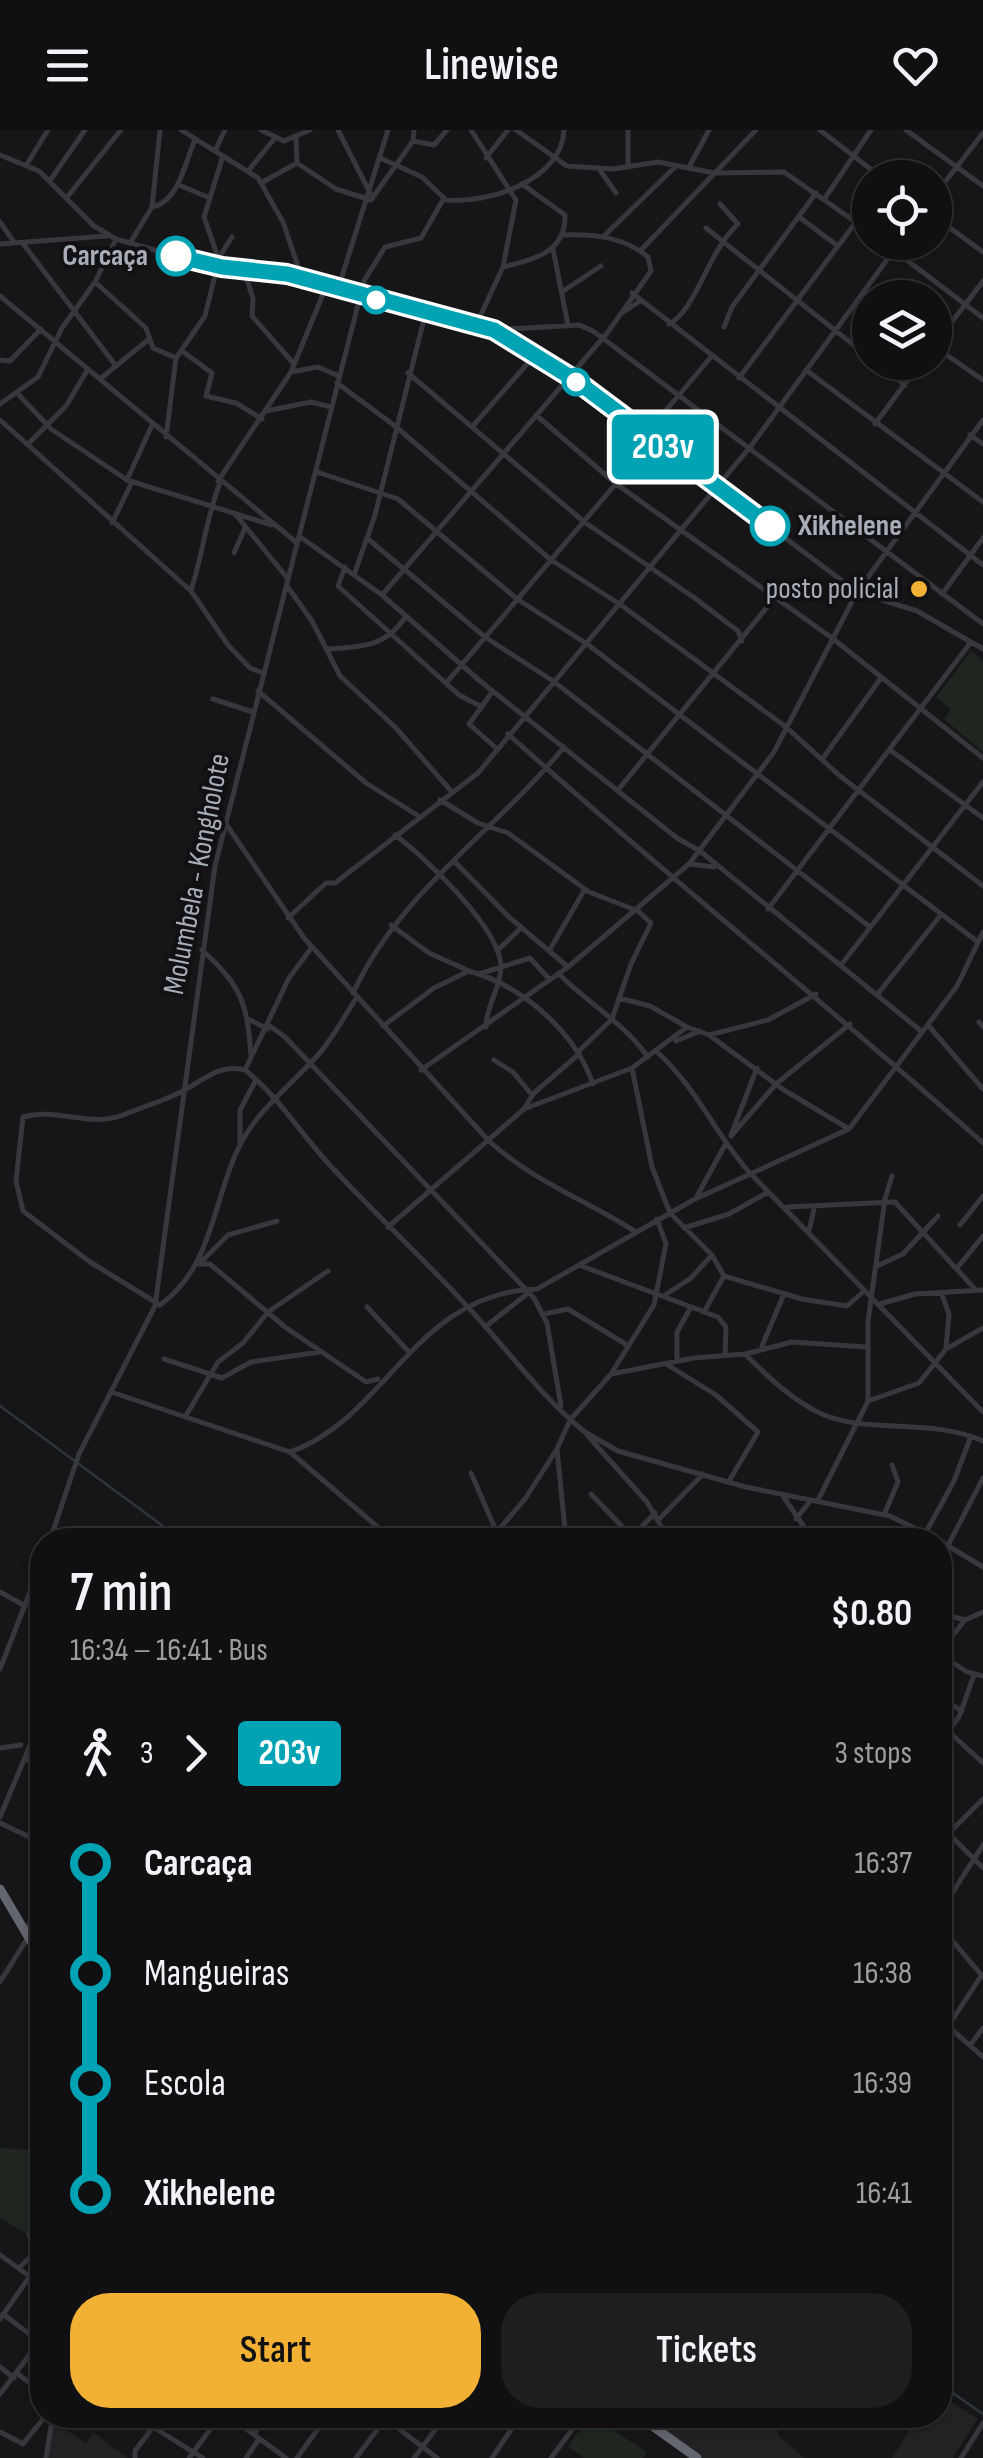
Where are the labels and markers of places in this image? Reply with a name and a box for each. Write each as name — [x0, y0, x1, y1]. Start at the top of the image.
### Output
marker: Carcaça — [157, 237, 195, 275]
place label: Carcaça — [62, 238, 148, 274]
unlabelled marker — [363, 287, 389, 313]
unlabelled marker — [563, 369, 589, 395]
marker: Xikhelene — [751, 507, 789, 545]
place label: Xikhelene — [797, 508, 902, 544]
place label: posto policial — [766, 571, 899, 607]
marker: posto policial — [908, 578, 930, 600]

